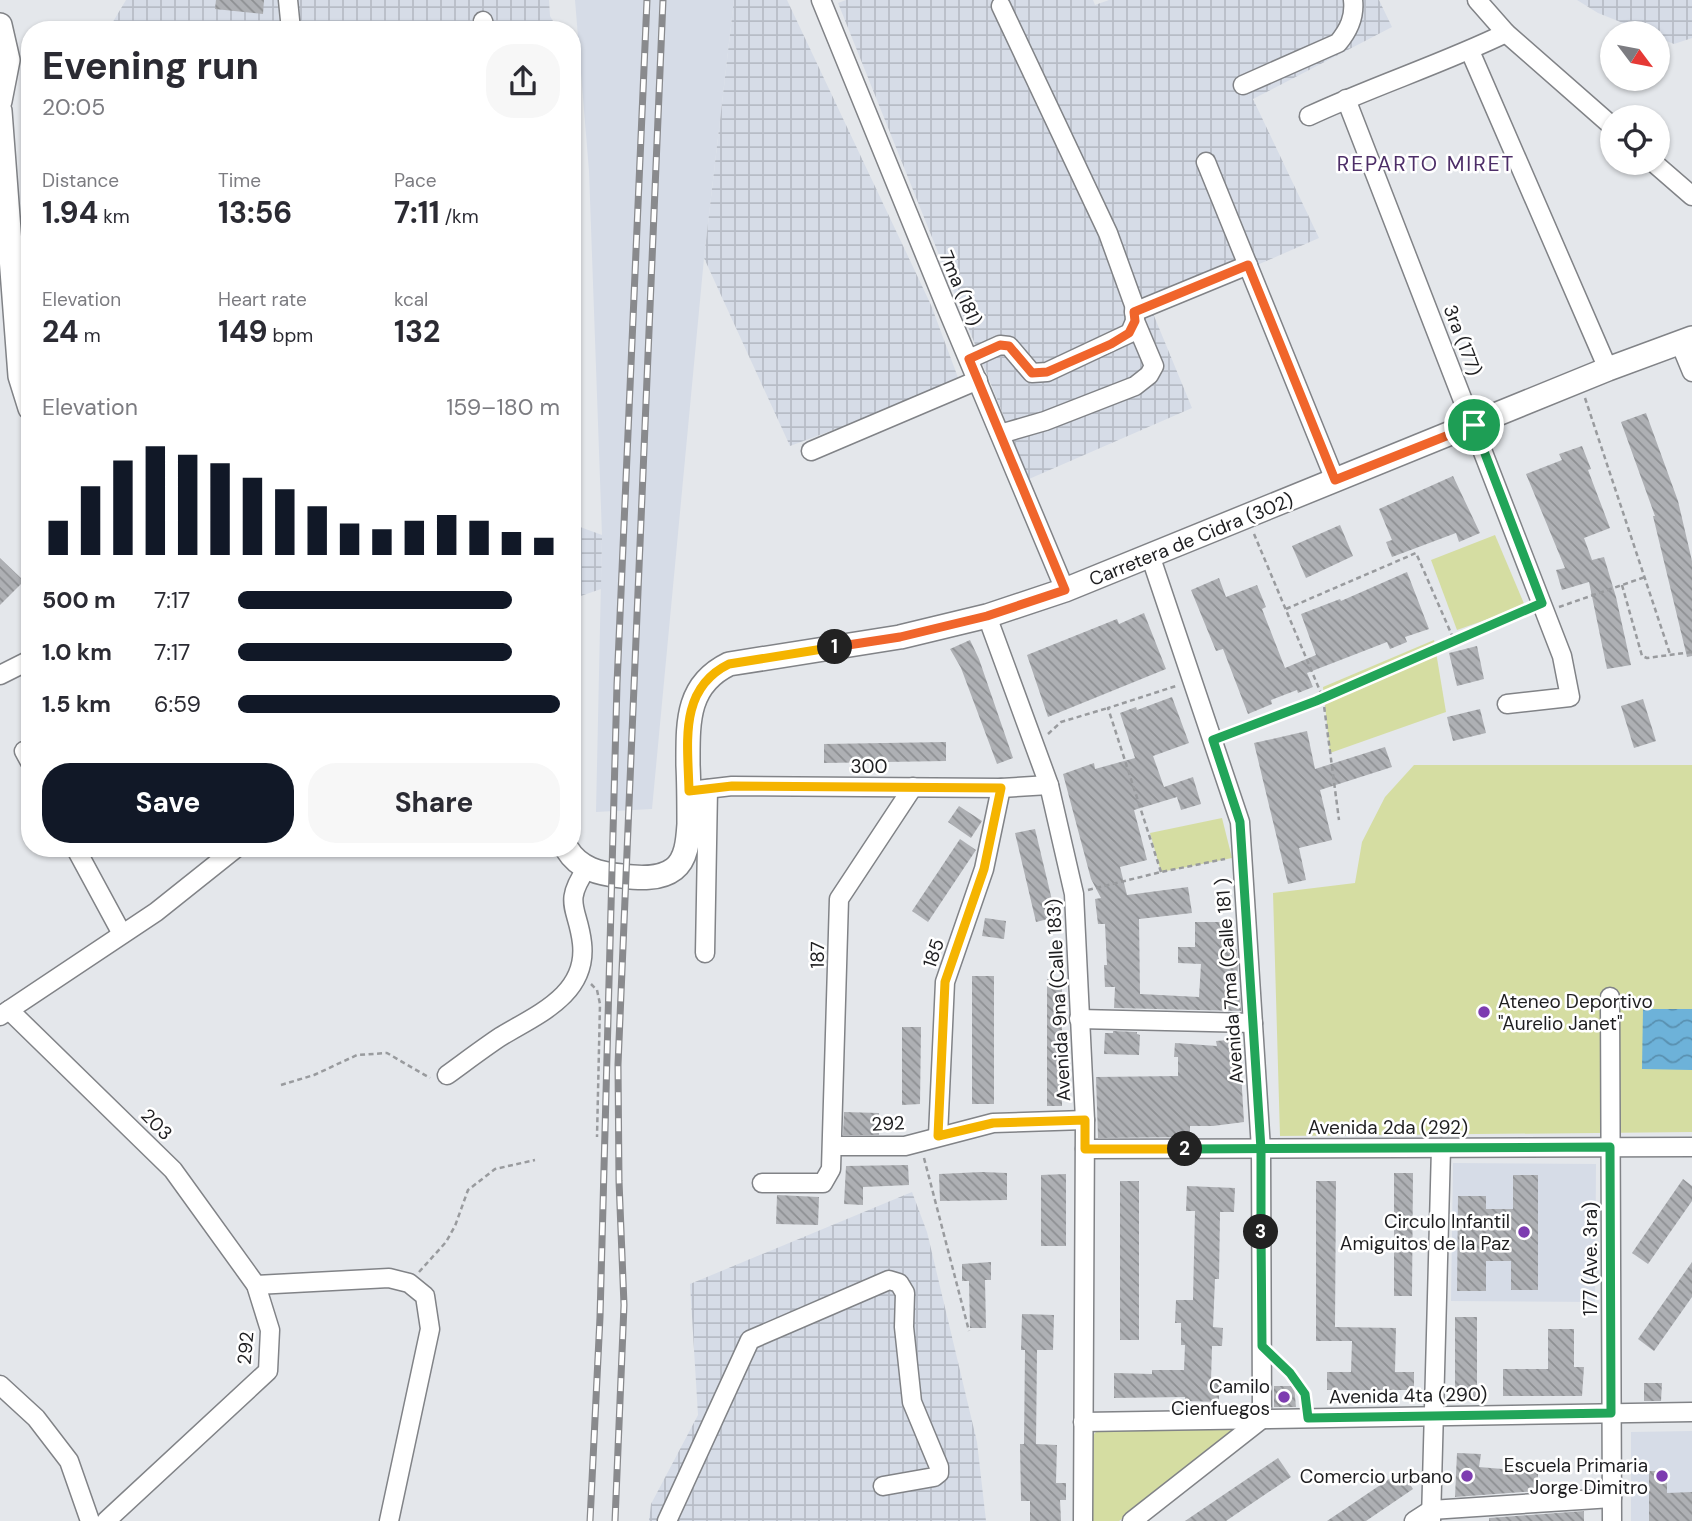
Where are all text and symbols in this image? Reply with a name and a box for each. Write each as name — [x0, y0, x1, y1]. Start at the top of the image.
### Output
north arrow — [1600, 21, 1670, 91]
map controls — [1600, 21, 1670, 175]
text: Evening run — [42, 41, 259, 91]
button: share — [486, 44, 560, 118]
text: 20:05 — [42, 92, 105, 122]
button: locate — [1600, 105, 1670, 175]
district label: REPARTO MIRET — [1337, 150, 1515, 178]
text: Distance — [42, 168, 119, 193]
text: Time — [218, 168, 261, 193]
text: Pace — [394, 168, 437, 193]
text: 1.94 — [42, 193, 98, 232]
text: 13:56 — [218, 193, 292, 232]
text: 7:11 — [394, 193, 440, 232]
text: km — [98, 204, 130, 229]
text: /km — [440, 204, 479, 229]
street label: 7ma (181) — [934, 247, 988, 330]
text: Elevation — [42, 287, 121, 312]
text: Heart rate — [218, 287, 307, 312]
text: kcal — [394, 287, 428, 312]
street label: 3ra (177) — [1438, 301, 1487, 379]
text: 24 — [42, 312, 79, 351]
text: 149 — [218, 312, 267, 351]
text: 132 — [394, 312, 440, 351]
text: m — [79, 323, 101, 348]
text: bpm — [267, 323, 313, 348]
text: Elevation — [42, 392, 138, 422]
text: 159–180 m — [446, 392, 560, 422]
pin — [1444, 395, 1504, 455]
icon: arrive — [1455, 406, 1493, 444]
street label: Carretera de Cidra (302) — [1085, 487, 1297, 592]
text: 500 m — [42, 585, 116, 615]
text: 7:17 — [154, 585, 190, 615]
pin: 1 — [818, 630, 852, 664]
text: 1 — [831, 634, 838, 659]
text: 1.0 km — [42, 637, 112, 667]
text: 7:17 — [154, 637, 190, 667]
text: 1.5 km — [42, 689, 111, 719]
text: 6:59 — [154, 689, 201, 719]
street label: 300 — [850, 754, 888, 779]
button: Save — [42, 763, 294, 843]
button: Share — [308, 763, 560, 843]
street label: Avenida 7ma (Calle 181 ) — [1210, 877, 1249, 1085]
street label: Avenida 9na (Calle 183) — [1041, 898, 1076, 1102]
street label: 185 — [917, 935, 950, 971]
street label: 187 — [805, 941, 830, 969]
place label: Ateneo Deportivo "Aurelio Janet" — [1498, 989, 1653, 1036]
marker: Ateneo Deportivo "Aurelio Janet" — [1476, 1004, 1492, 1020]
street label: 203 — [135, 1103, 178, 1146]
street label: 292 — [871, 1110, 905, 1137]
street label: Avenida 2da (292) — [1308, 1115, 1468, 1140]
pin: 2 — [1168, 1132, 1202, 1166]
text: 2 — [1179, 1136, 1190, 1161]
street label: 177 (Ave. 3ra) — [1578, 1202, 1603, 1316]
place label: Circulo Infantil Amiguitos de la Paz — [1340, 1209, 1510, 1256]
pin: 3 — [1244, 1214, 1278, 1250]
text: 3 — [1255, 1219, 1266, 1244]
marker: Circulo Infantil Amiguitos de la Paz — [1516, 1224, 1532, 1240]
street label: 292 — [232, 1330, 259, 1366]
place label: Camilo Cienfuegos — [1171, 1374, 1270, 1421]
street label: Avenida 4ta (290) — [1329, 1382, 1487, 1409]
marker: Camilo Cienfuegos — [1276, 1389, 1292, 1405]
place label: Escuela Primaria Jorge Dimitro — [1504, 1453, 1648, 1500]
place label: Comercio urbano — [1300, 1464, 1453, 1489]
marker: Comercio urbano — [1459, 1468, 1475, 1484]
marker: Escuela Primaria Jorge Dimitro — [1654, 1468, 1670, 1484]

